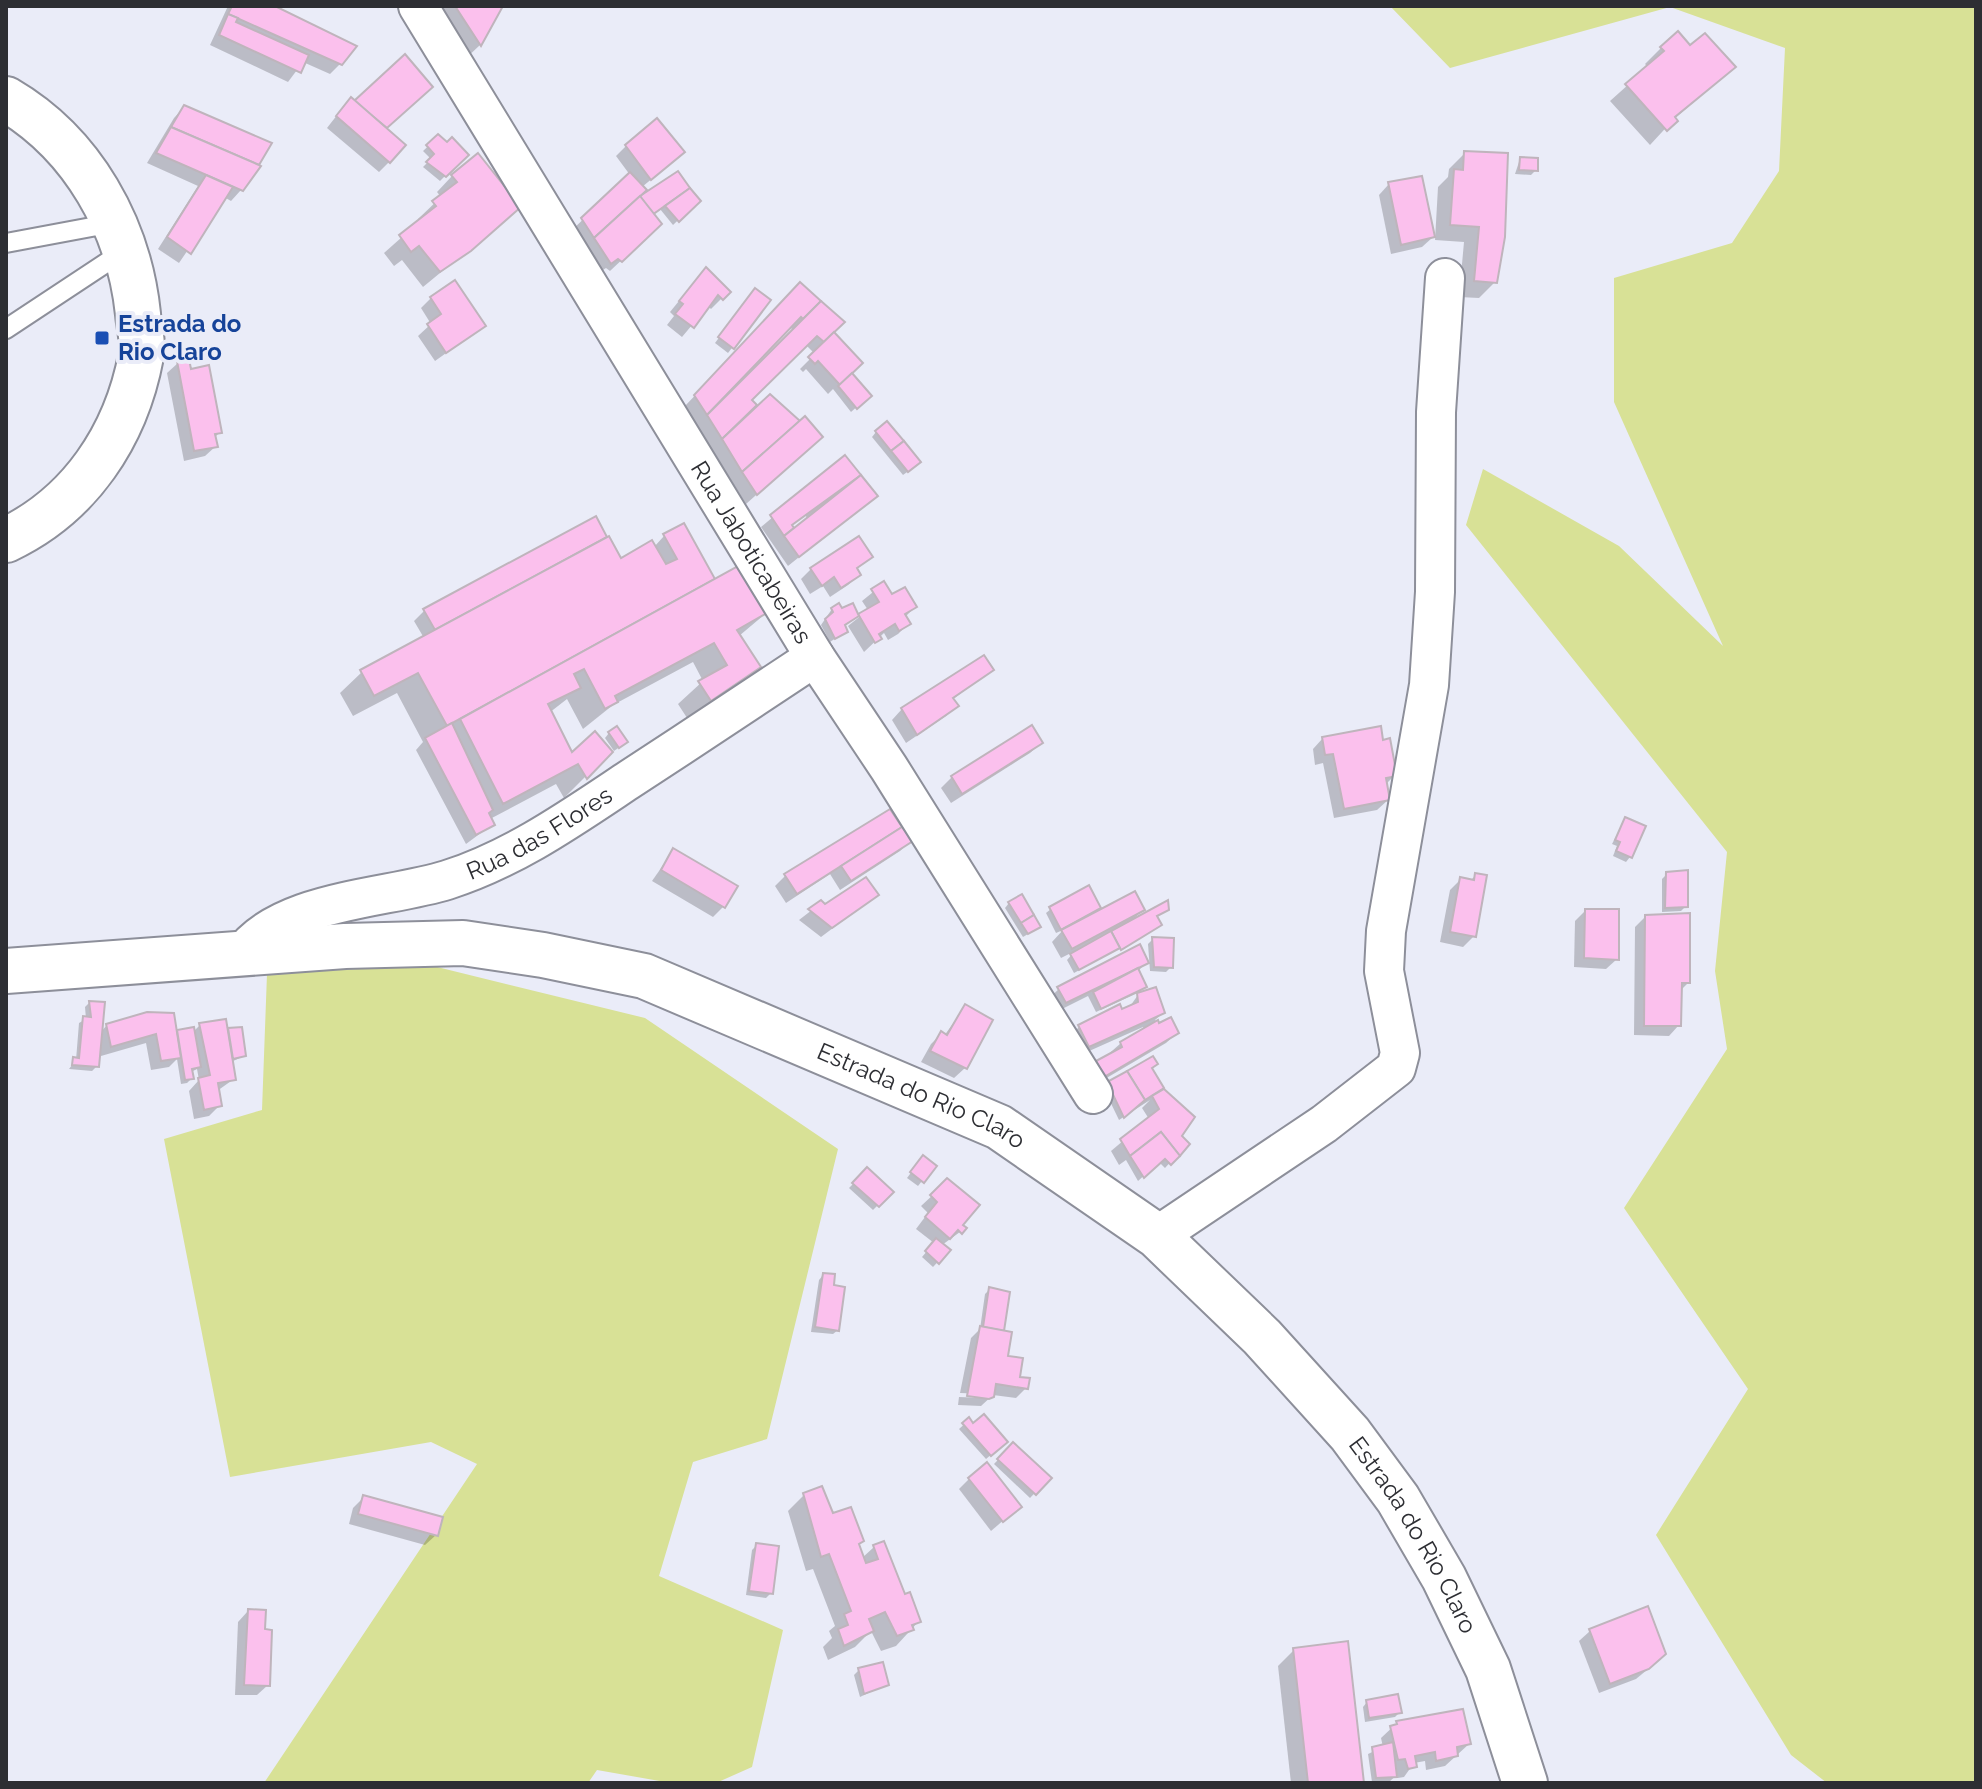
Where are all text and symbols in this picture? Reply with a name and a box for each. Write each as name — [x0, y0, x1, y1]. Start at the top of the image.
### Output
place label: Estrada do Rio Claro — [118, 309, 241, 366]
marker: Estrada do Rio Claro — [93, 329, 111, 347]
street label: Rua Jaboticabeiras — [685, 456, 818, 649]
street label: Rua das Flores — [462, 780, 617, 886]
street label: Estrada do Rio Claro — [813, 1036, 1031, 1155]
street label: Estrada do Rio Claro — [1343, 1431, 1484, 1638]

